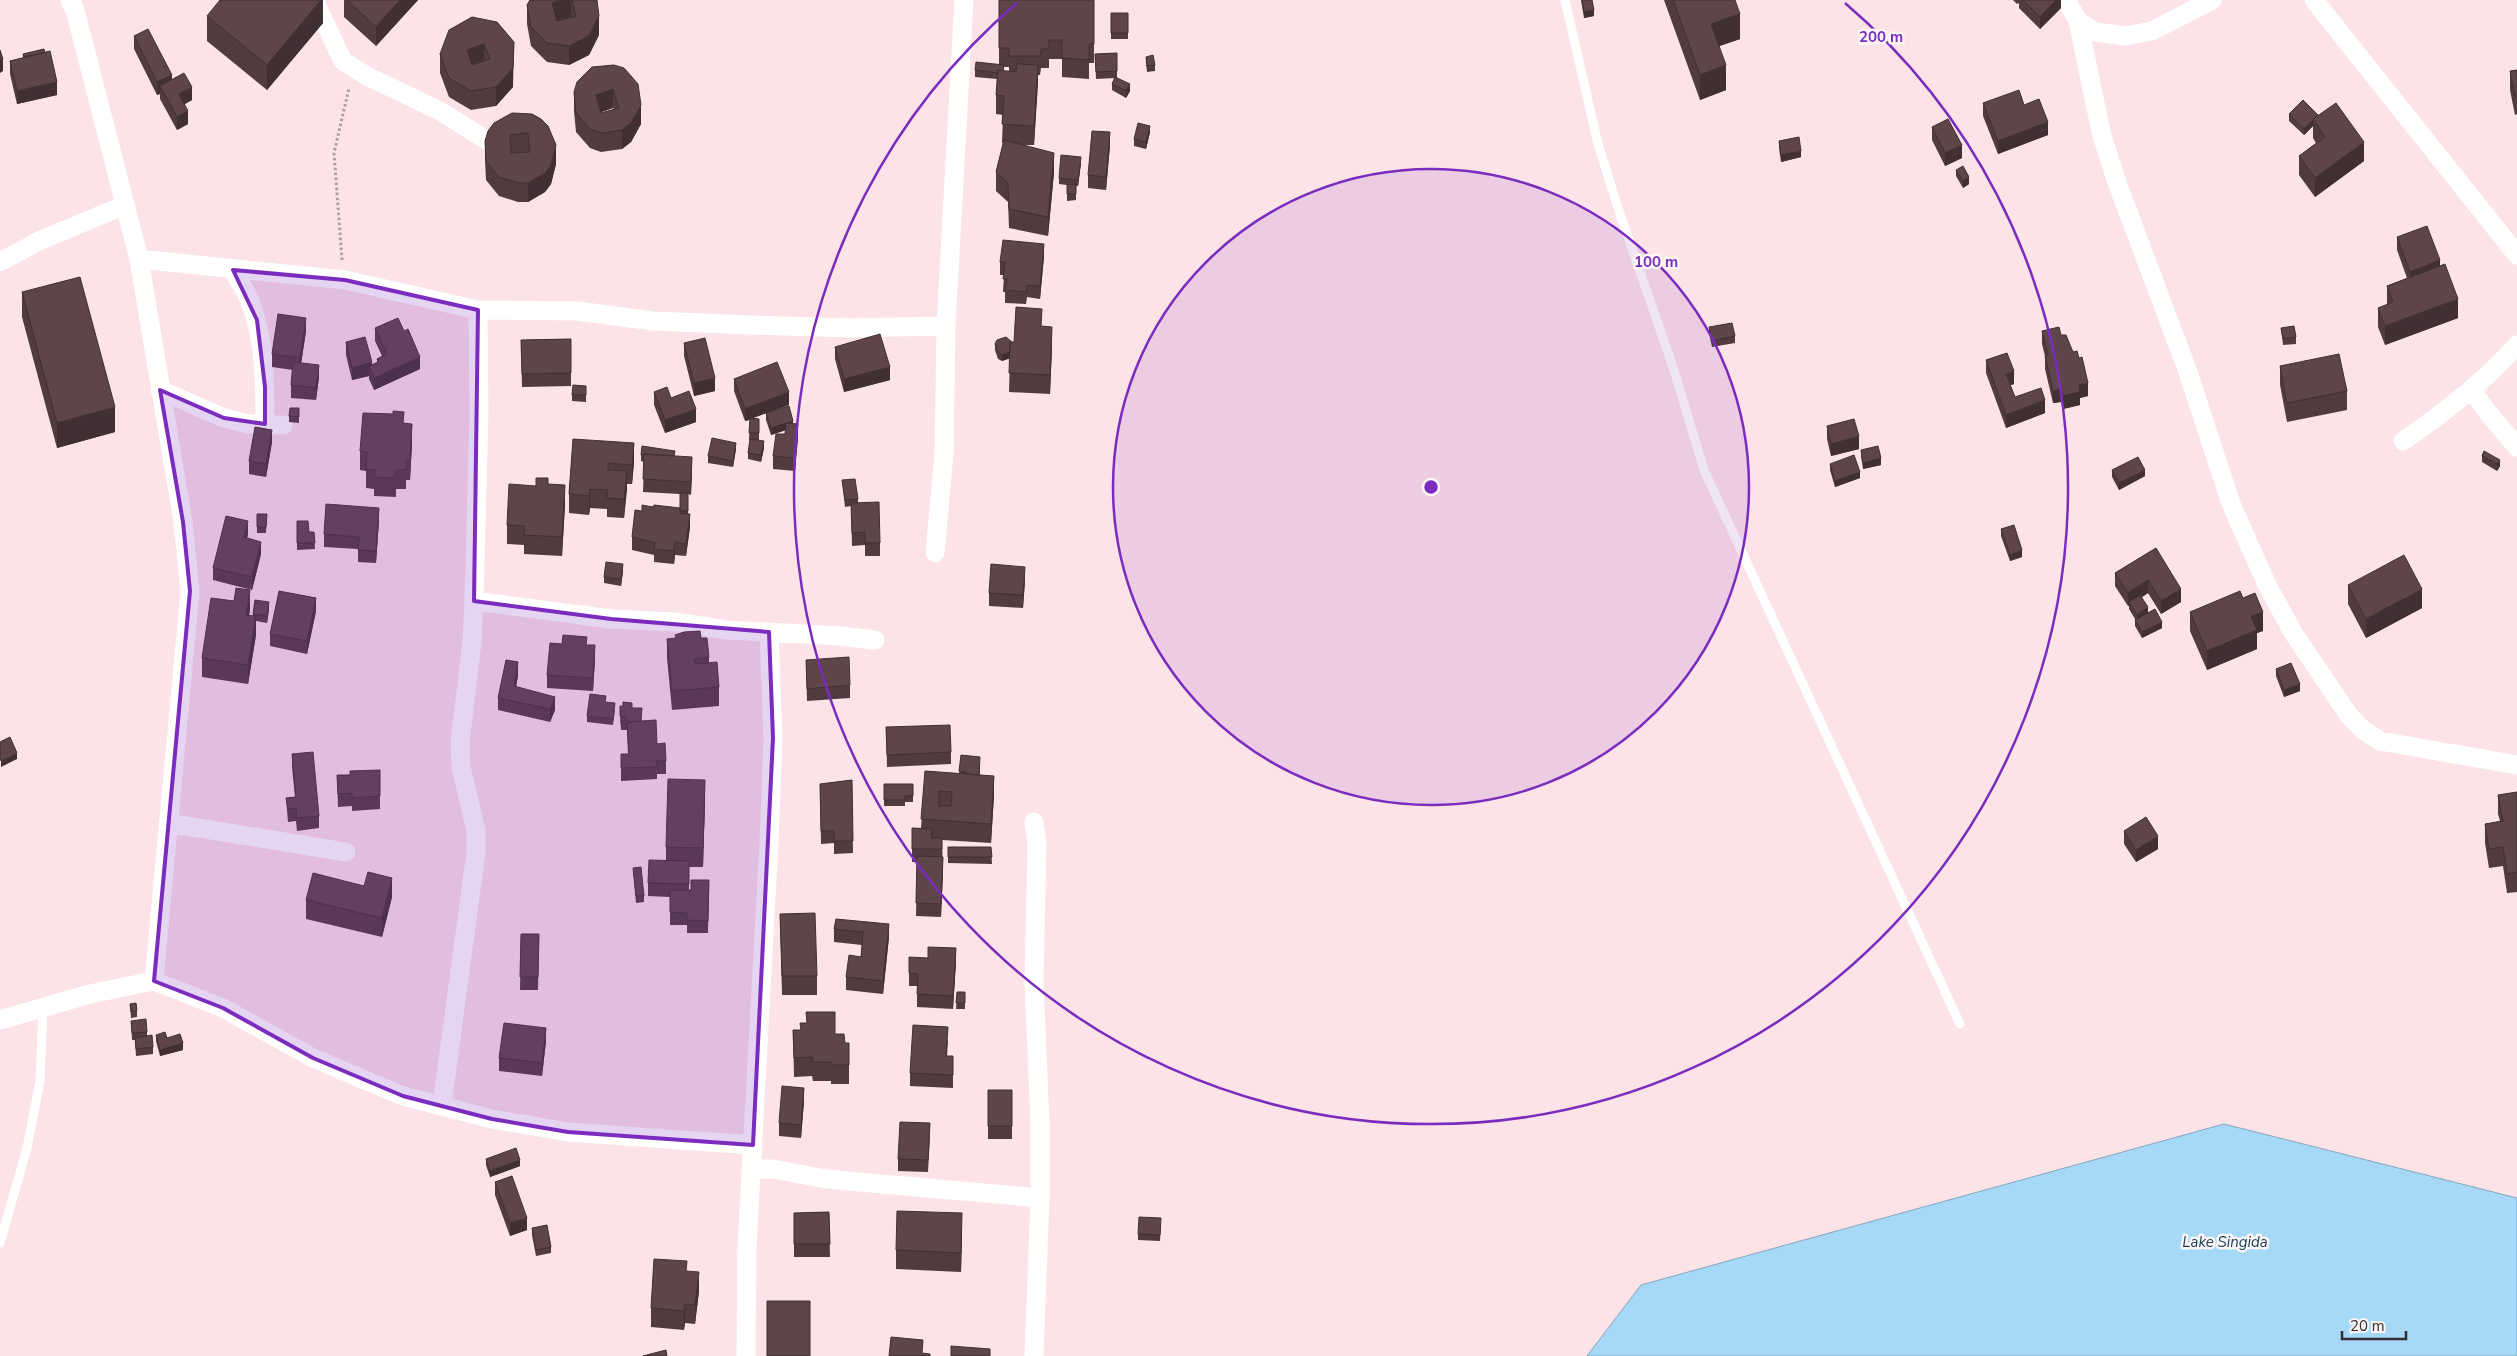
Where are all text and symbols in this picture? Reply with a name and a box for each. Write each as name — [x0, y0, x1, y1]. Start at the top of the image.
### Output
text: 200 m — [1859, 27, 1903, 47]
text: 100 m — [1634, 252, 1678, 272]
centre of rings — [1422, 478, 1440, 496]
water label: Lake Singida — [2182, 1232, 2268, 1252]
scale bar — [2342, 1308, 2406, 1340]
text: 20 m — [2350, 1316, 2385, 1336]

